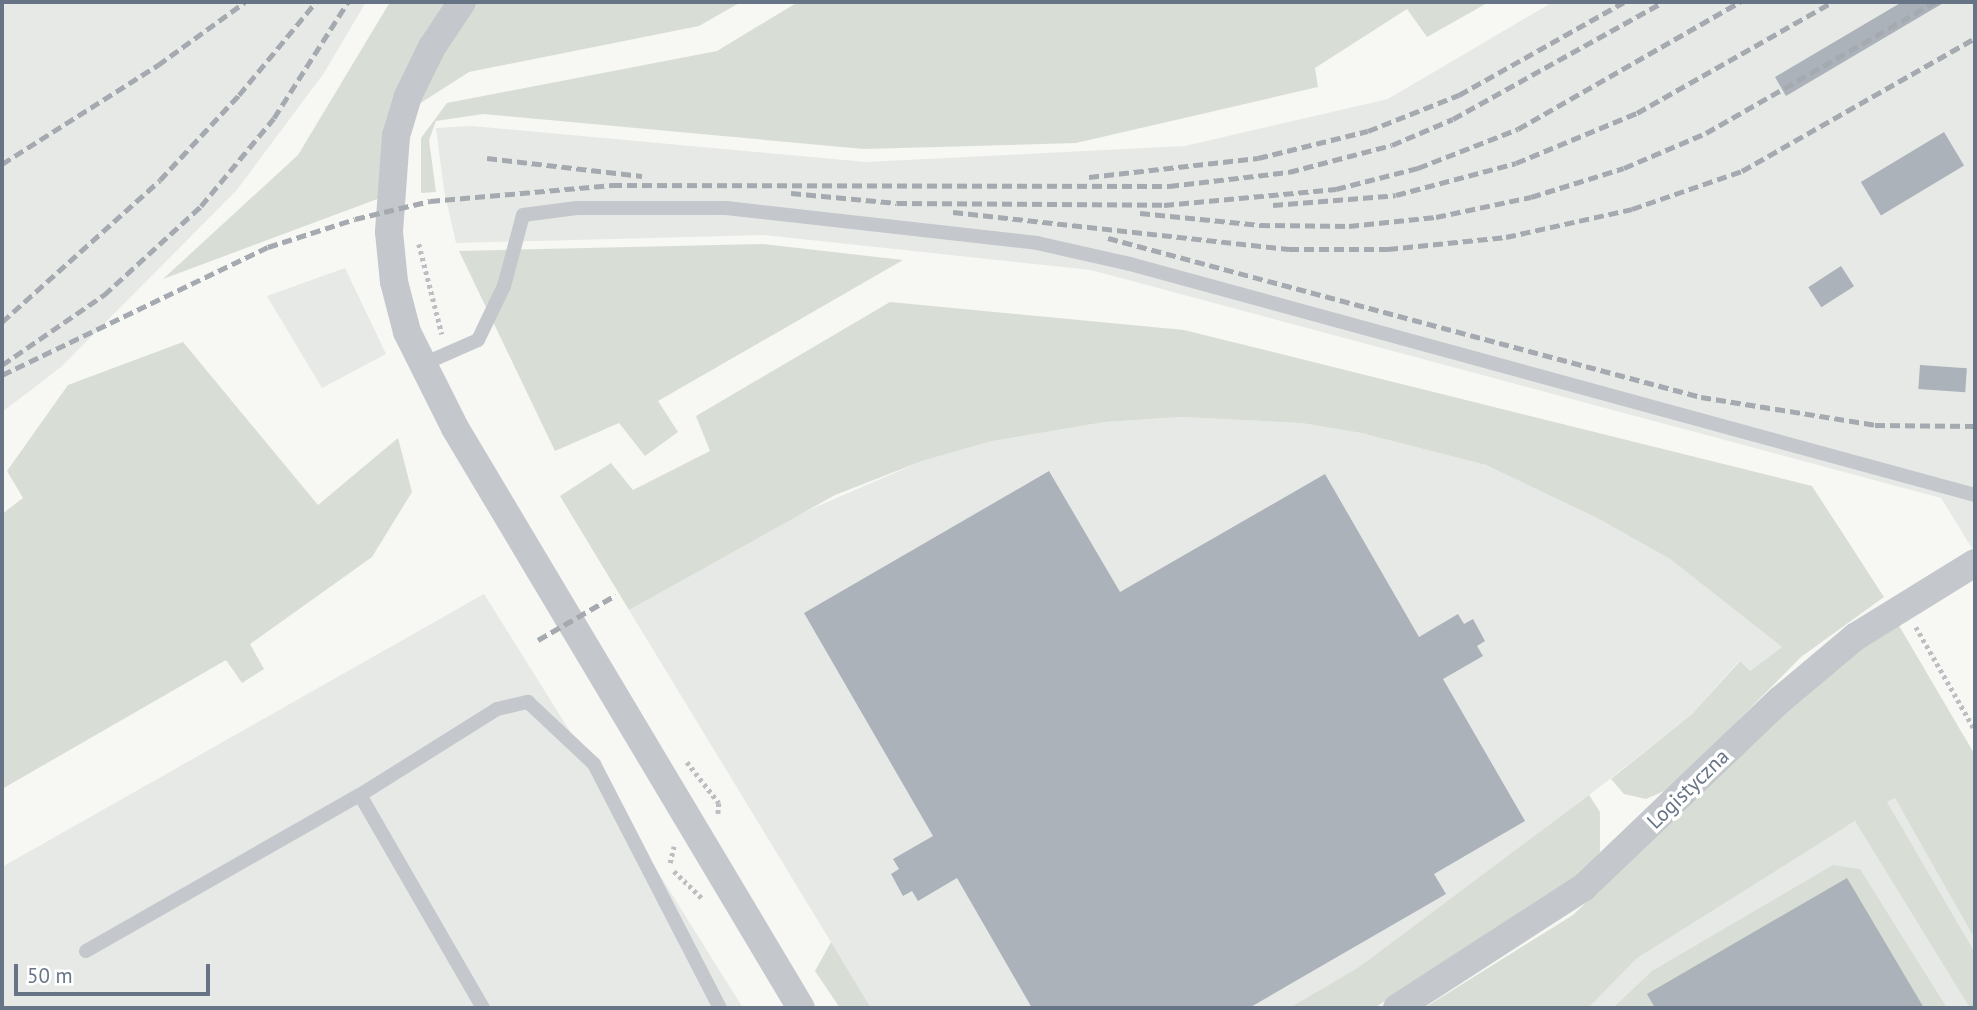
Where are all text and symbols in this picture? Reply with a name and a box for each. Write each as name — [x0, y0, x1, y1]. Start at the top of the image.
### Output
street label: Logistyczna — [1642, 744, 1734, 834]
scale bar — [18, 950, 214, 994]
text: 50 m — [27, 962, 73, 989]

